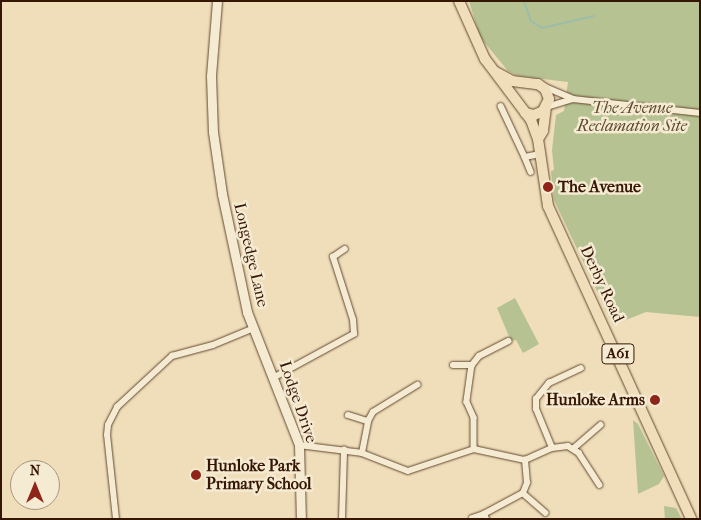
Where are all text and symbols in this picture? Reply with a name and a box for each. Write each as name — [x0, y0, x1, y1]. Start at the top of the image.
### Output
park label: The Avenue Reclamation Site — [577, 98, 687, 136]
place label: The Avenue — [558, 177, 641, 197]
marker: The Avenue — [542, 181, 554, 193]
street label: Longedge Lane — [230, 201, 272, 309]
street label: Derby Road — [576, 243, 628, 325]
road number: A61 — [600, 342, 636, 366]
street label: Lodge Drive — [275, 358, 321, 446]
place label: Hunloke Arms — [546, 390, 645, 410]
marker: Hunloke Arms — [649, 394, 661, 406]
place label: Hunloke Park Primary School — [206, 456, 311, 494]
north arrow — [10, 460, 60, 510]
text: N — [30, 462, 40, 479]
marker: Hunloke Park Primary School — [190, 469, 202, 481]

